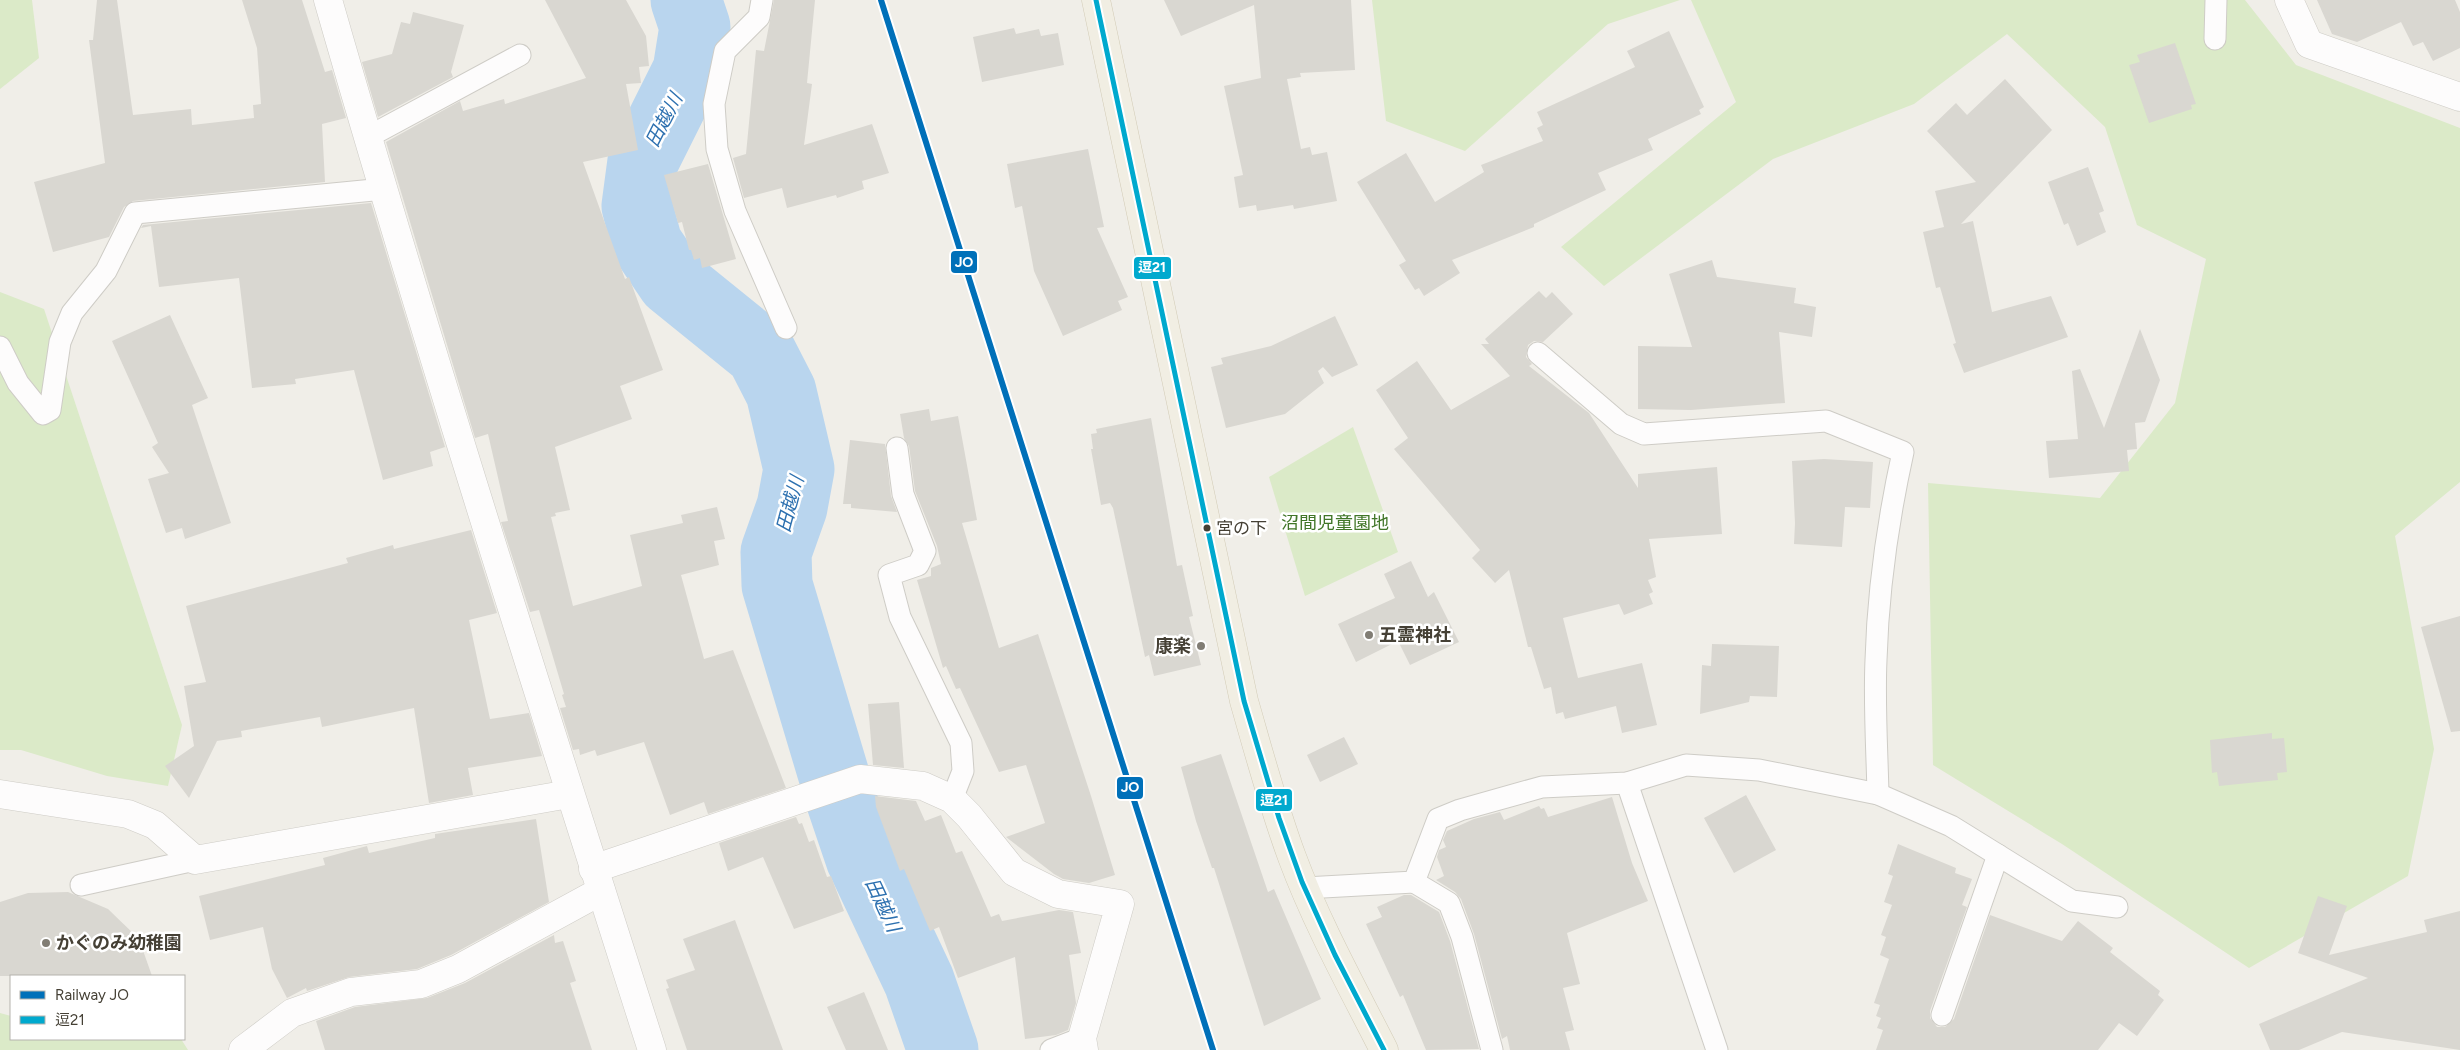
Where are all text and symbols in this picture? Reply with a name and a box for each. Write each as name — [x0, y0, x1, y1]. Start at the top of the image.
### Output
water label: 田越川 — [641, 88, 688, 151]
line badge: JO — [950, 250, 978, 274]
text: JO — [955, 254, 973, 271]
line badge: 逗21 — [1133, 256, 1172, 280]
text: 逗21 — [1138, 259, 1166, 276]
water label: 田越川 — [772, 472, 809, 535]
park label: 沼間児童園地 — [1281, 512, 1389, 534]
place label: 宮の下 — [1216, 518, 1267, 538]
marker: 宮の下 — [1202, 523, 1212, 533]
place label: 五霊神社 — [1379, 624, 1451, 646]
marker: 五霊神社 — [1363, 629, 1375, 641]
place label: 康楽 — [1155, 635, 1191, 657]
marker: 康楽 — [1195, 640, 1207, 652]
line badge: JO — [1116, 776, 1144, 800]
text: JO — [1121, 779, 1139, 796]
line badge: 逗21 — [1255, 788, 1293, 812]
text: 逗21 — [1260, 792, 1288, 809]
water label: 田越川 — [861, 874, 906, 937]
place label: かぐのみ幼稚園 — [56, 932, 182, 954]
marker: かぐのみ幼稚園 — [40, 937, 52, 949]
legend — [10, 975, 185, 1040]
text: Railway JO — [55, 986, 129, 1004]
text: 逗21 — [55, 1011, 85, 1029]

